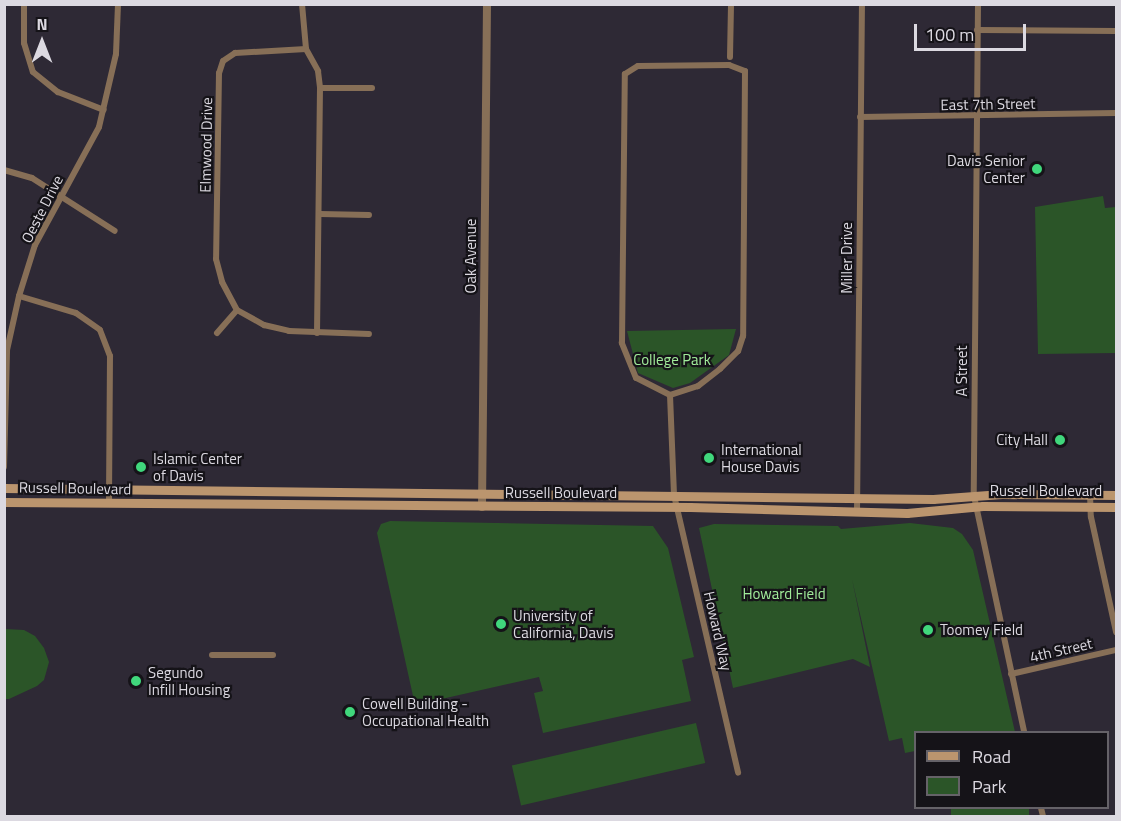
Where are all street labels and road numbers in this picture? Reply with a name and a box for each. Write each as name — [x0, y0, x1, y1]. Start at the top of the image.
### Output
street label: East 7th Street — [940, 94, 1036, 114]
street label: Elmwood Drive — [196, 97, 216, 193]
street label: Oeste Drive — [17, 172, 67, 246]
street label: Oak Avenue — [462, 219, 480, 293]
street label: Miller Drive — [838, 222, 856, 294]
street label: A Street — [953, 346, 971, 396]
street label: Russell Boulevard — [19, 478, 131, 498]
street label: Russell Boulevard — [990, 482, 1102, 500]
street label: Russell Boulevard — [505, 484, 617, 502]
street label: Howard Way — [700, 590, 736, 672]
street label: 4th Street — [1028, 634, 1094, 666]

